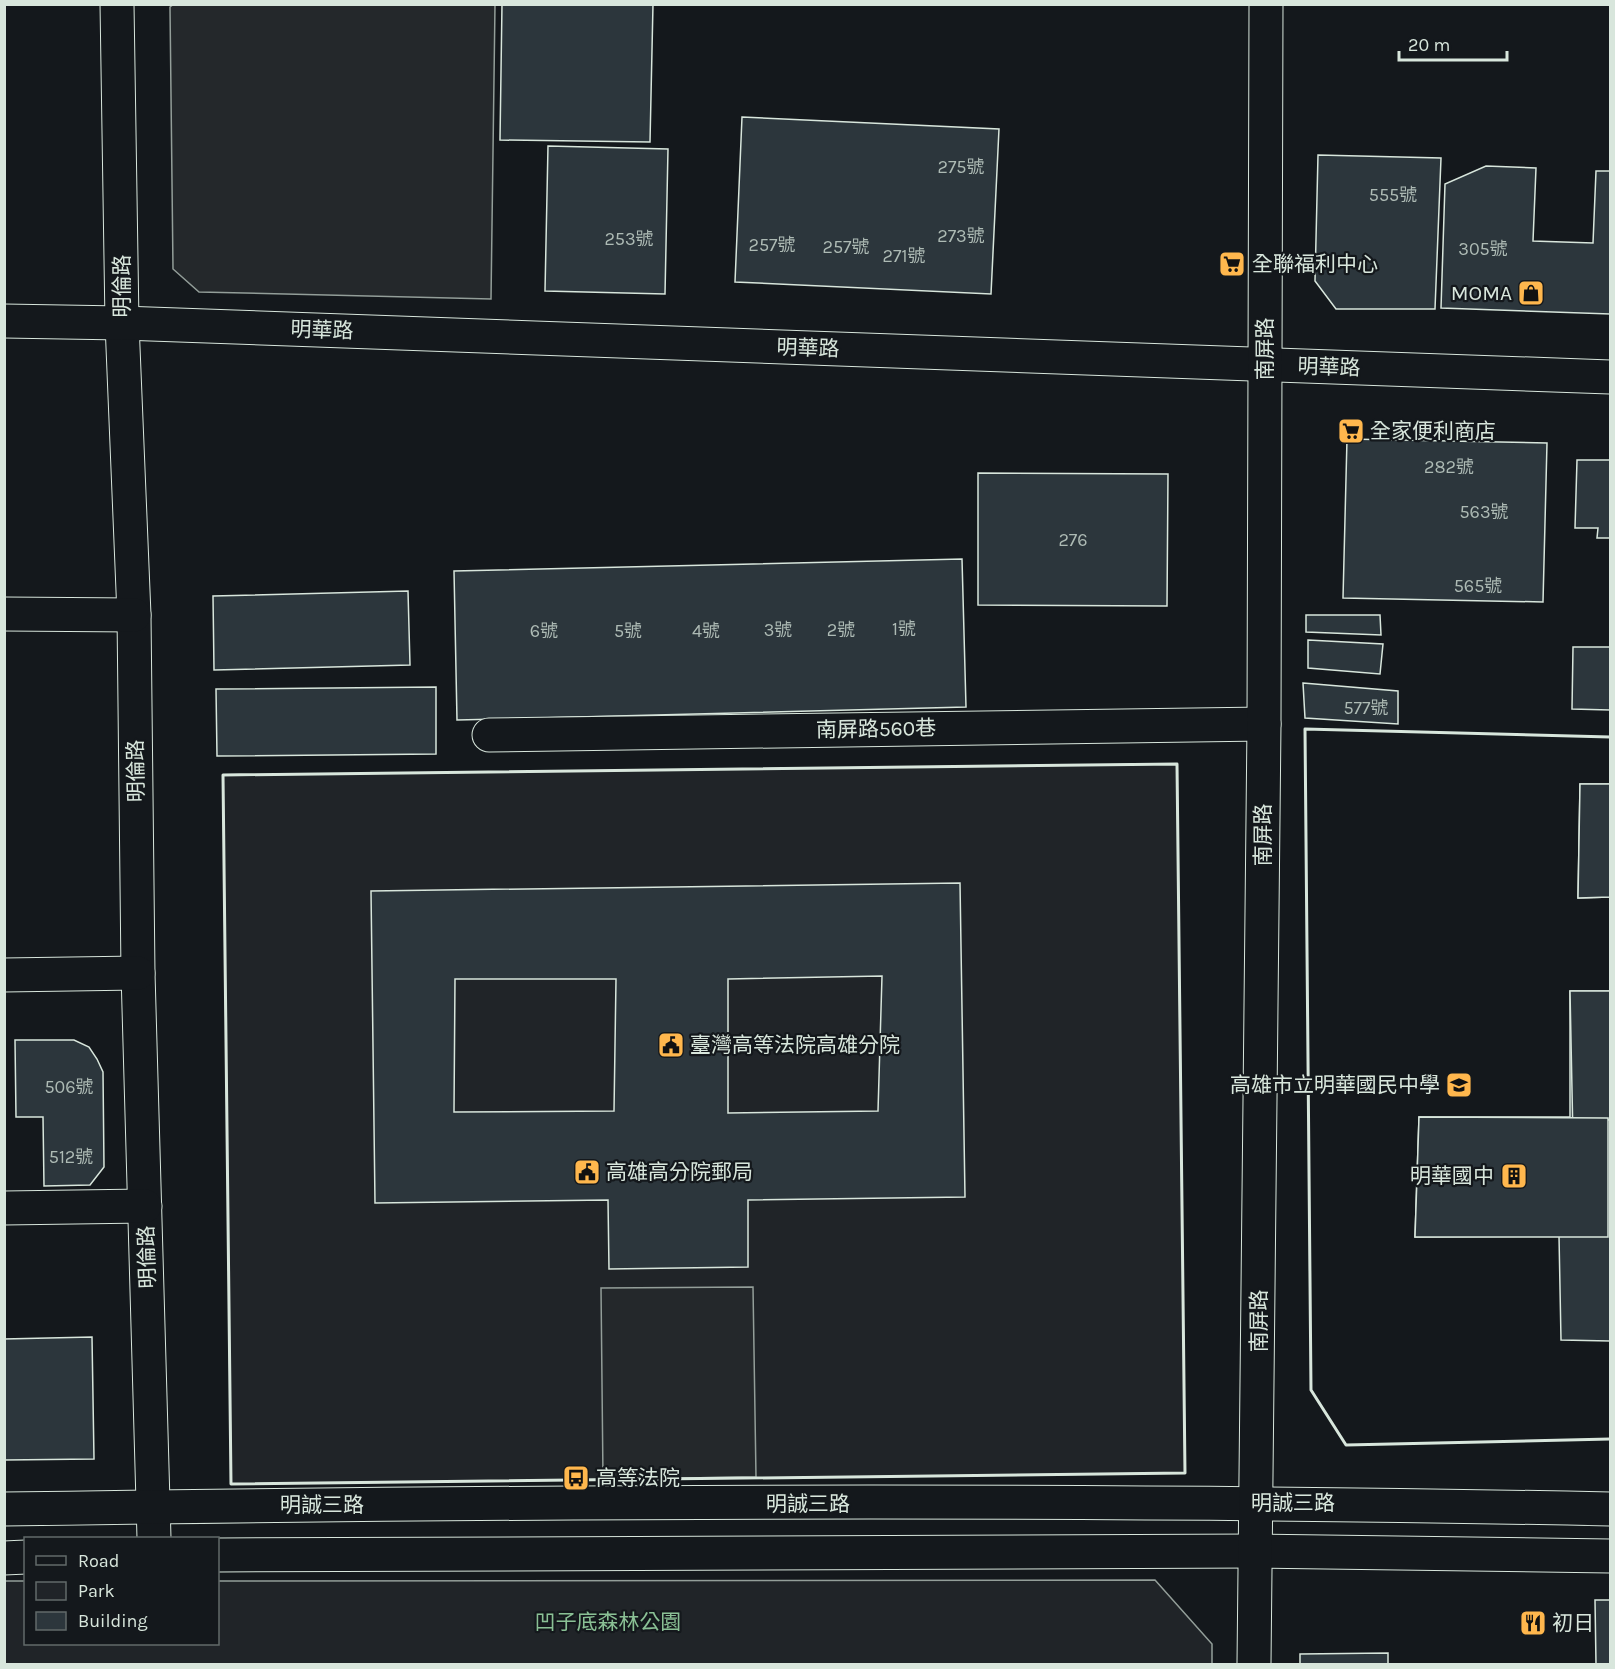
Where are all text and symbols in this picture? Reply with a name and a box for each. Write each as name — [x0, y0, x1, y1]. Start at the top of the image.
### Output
scale bar — [1399, 24, 1507, 62]
text: 20 m — [1408, 34, 1450, 56]
house number: 275號 — [937, 156, 985, 178]
house number: 555號 — [1369, 184, 1417, 206]
house number: 273號 — [937, 225, 985, 247]
house number: 253號 — [604, 228, 654, 250]
house number: 257號 — [748, 234, 796, 256]
house number: 257號 — [822, 236, 870, 258]
house number: 305號 — [1458, 238, 1508, 260]
house number: 271號 — [883, 245, 925, 267]
supermarket icon: 全聯福利中心 — [1217, 249, 1247, 279]
place label: 全聯福利中心 — [1252, 252, 1378, 276]
street label: 明倫路 — [110, 255, 134, 318]
shop icon: MOMA — [1516, 278, 1546, 308]
place label: MOMA — [1451, 281, 1512, 305]
street label: 明華路 — [290, 317, 354, 343]
street label: 南屏路 — [1253, 318, 1277, 381]
street label: 明華路 — [776, 335, 840, 361]
street label: 明華路 — [1297, 354, 1361, 380]
supermarket icon: 全家便利商店 — [1336, 416, 1366, 446]
place label: 全家便利商店 — [1370, 419, 1496, 443]
house number: 282號 — [1424, 456, 1474, 478]
house number: 563號 — [1459, 501, 1509, 523]
house number: 276 — [1058, 529, 1088, 551]
house number: 565號 — [1454, 575, 1502, 597]
house number: 1號 — [892, 618, 916, 640]
house number: 3號 — [764, 619, 792, 641]
house number: 2號 — [827, 619, 855, 641]
house number: 6號 — [530, 620, 558, 642]
house number: 5號 — [614, 620, 642, 642]
house number: 4號 — [692, 620, 720, 642]
house number: 577號 — [1343, 697, 1389, 719]
street label: 南屏路560巷 — [816, 716, 936, 742]
street label: 明倫路 — [123, 739, 149, 803]
street label: 南屏路 — [1251, 804, 1275, 867]
public building icon: 臺灣高等法院高雄分院 — [656, 1030, 686, 1060]
place label: 臺灣高等法院高雄分院 — [690, 1033, 900, 1057]
school or university icon: 高雄市立明華國民中學 — [1444, 1070, 1474, 1100]
place label: 高雄市立明華國民中學 — [1230, 1073, 1440, 1097]
house number: 506號 — [44, 1076, 94, 1098]
house number: 512號 — [49, 1146, 93, 1168]
public building icon: 高雄高分院郵局 — [572, 1157, 602, 1187]
place label: 高雄高分院郵局 — [606, 1160, 753, 1184]
building icon: 明華國中 — [1499, 1161, 1529, 1191]
place label: 明華國中 — [1410, 1164, 1494, 1188]
street label: 明倫路 — [134, 1225, 160, 1289]
street label: 南屏路 — [1247, 1290, 1271, 1353]
bus stop icon: 高等法院 — [561, 1463, 591, 1493]
place label: 高等法院 — [596, 1466, 680, 1490]
street label: 明誠三路 — [1251, 1491, 1335, 1515]
street label: 明誠三路 — [766, 1492, 850, 1516]
street label: 明誠三路 — [280, 1493, 364, 1517]
legend — [24, 1537, 219, 1645]
text: Road — [78, 1550, 119, 1572]
text: Park — [78, 1580, 115, 1602]
restaurant icon: 初日 — [1518, 1608, 1548, 1638]
text: Building — [78, 1610, 148, 1632]
park label: 凹子底森林公園 — [535, 1610, 682, 1634]
place label: 初日 — [1552, 1611, 1594, 1635]

